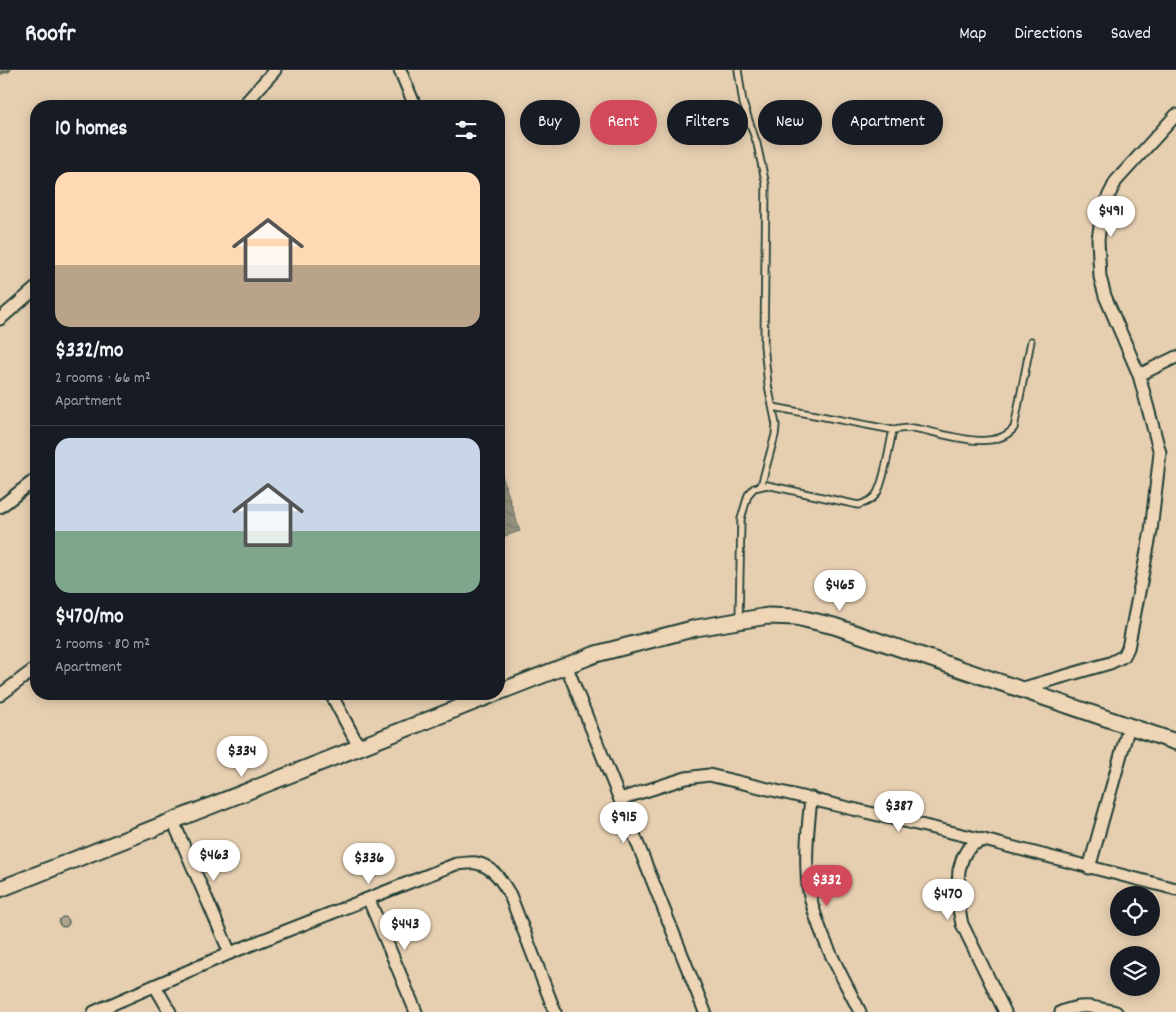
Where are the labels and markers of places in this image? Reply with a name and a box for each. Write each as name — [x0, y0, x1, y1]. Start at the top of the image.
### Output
pin: $491 — [1081, 196, 1141, 238]
pin: $465 — [810, 570, 870, 612]
pin: $334 — [212, 736, 272, 778]
pin: $387 — [869, 790, 929, 833]
pin: $915 — [594, 802, 654, 844]
pin: $463 — [184, 840, 244, 882]
pin: $336 — [339, 842, 399, 885]
pin: $332 — [797, 864, 857, 907]
pin: $470 — [918, 878, 978, 921]
pin: $443 — [375, 908, 435, 951]

